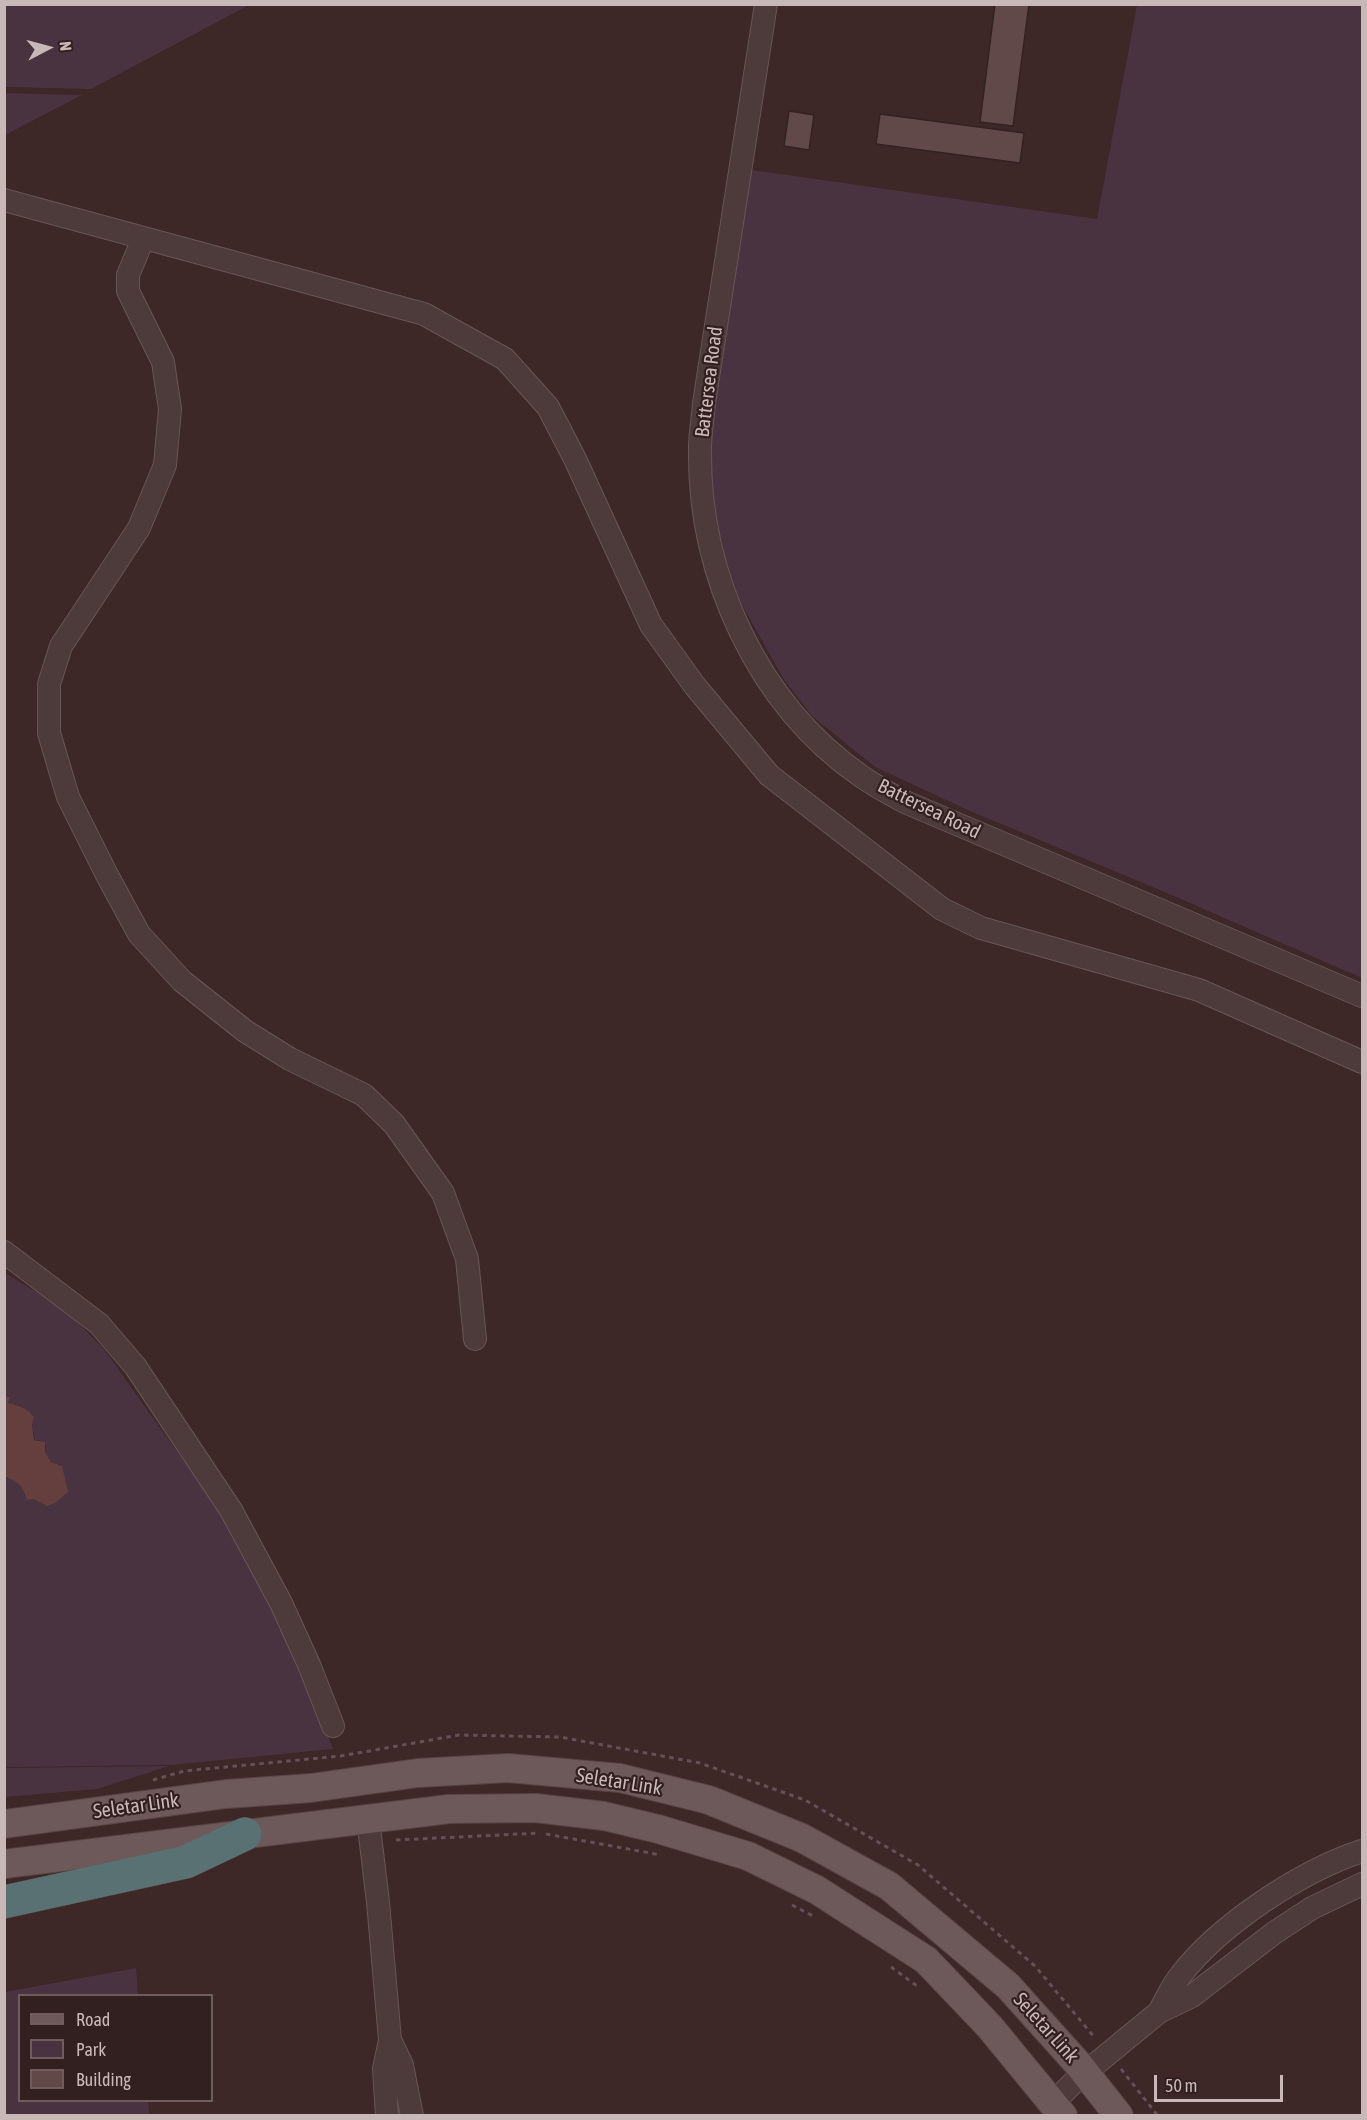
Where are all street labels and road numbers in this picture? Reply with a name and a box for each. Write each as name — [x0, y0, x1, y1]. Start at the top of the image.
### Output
street label: Battersea Road — [690, 325, 728, 439]
street label: Battersea Road — [874, 774, 984, 844]
street label: Seletar Link — [575, 1763, 663, 1801]
street label: Seletar Link — [92, 1788, 180, 1824]
street label: Seletar Link — [1008, 1988, 1084, 2068]

